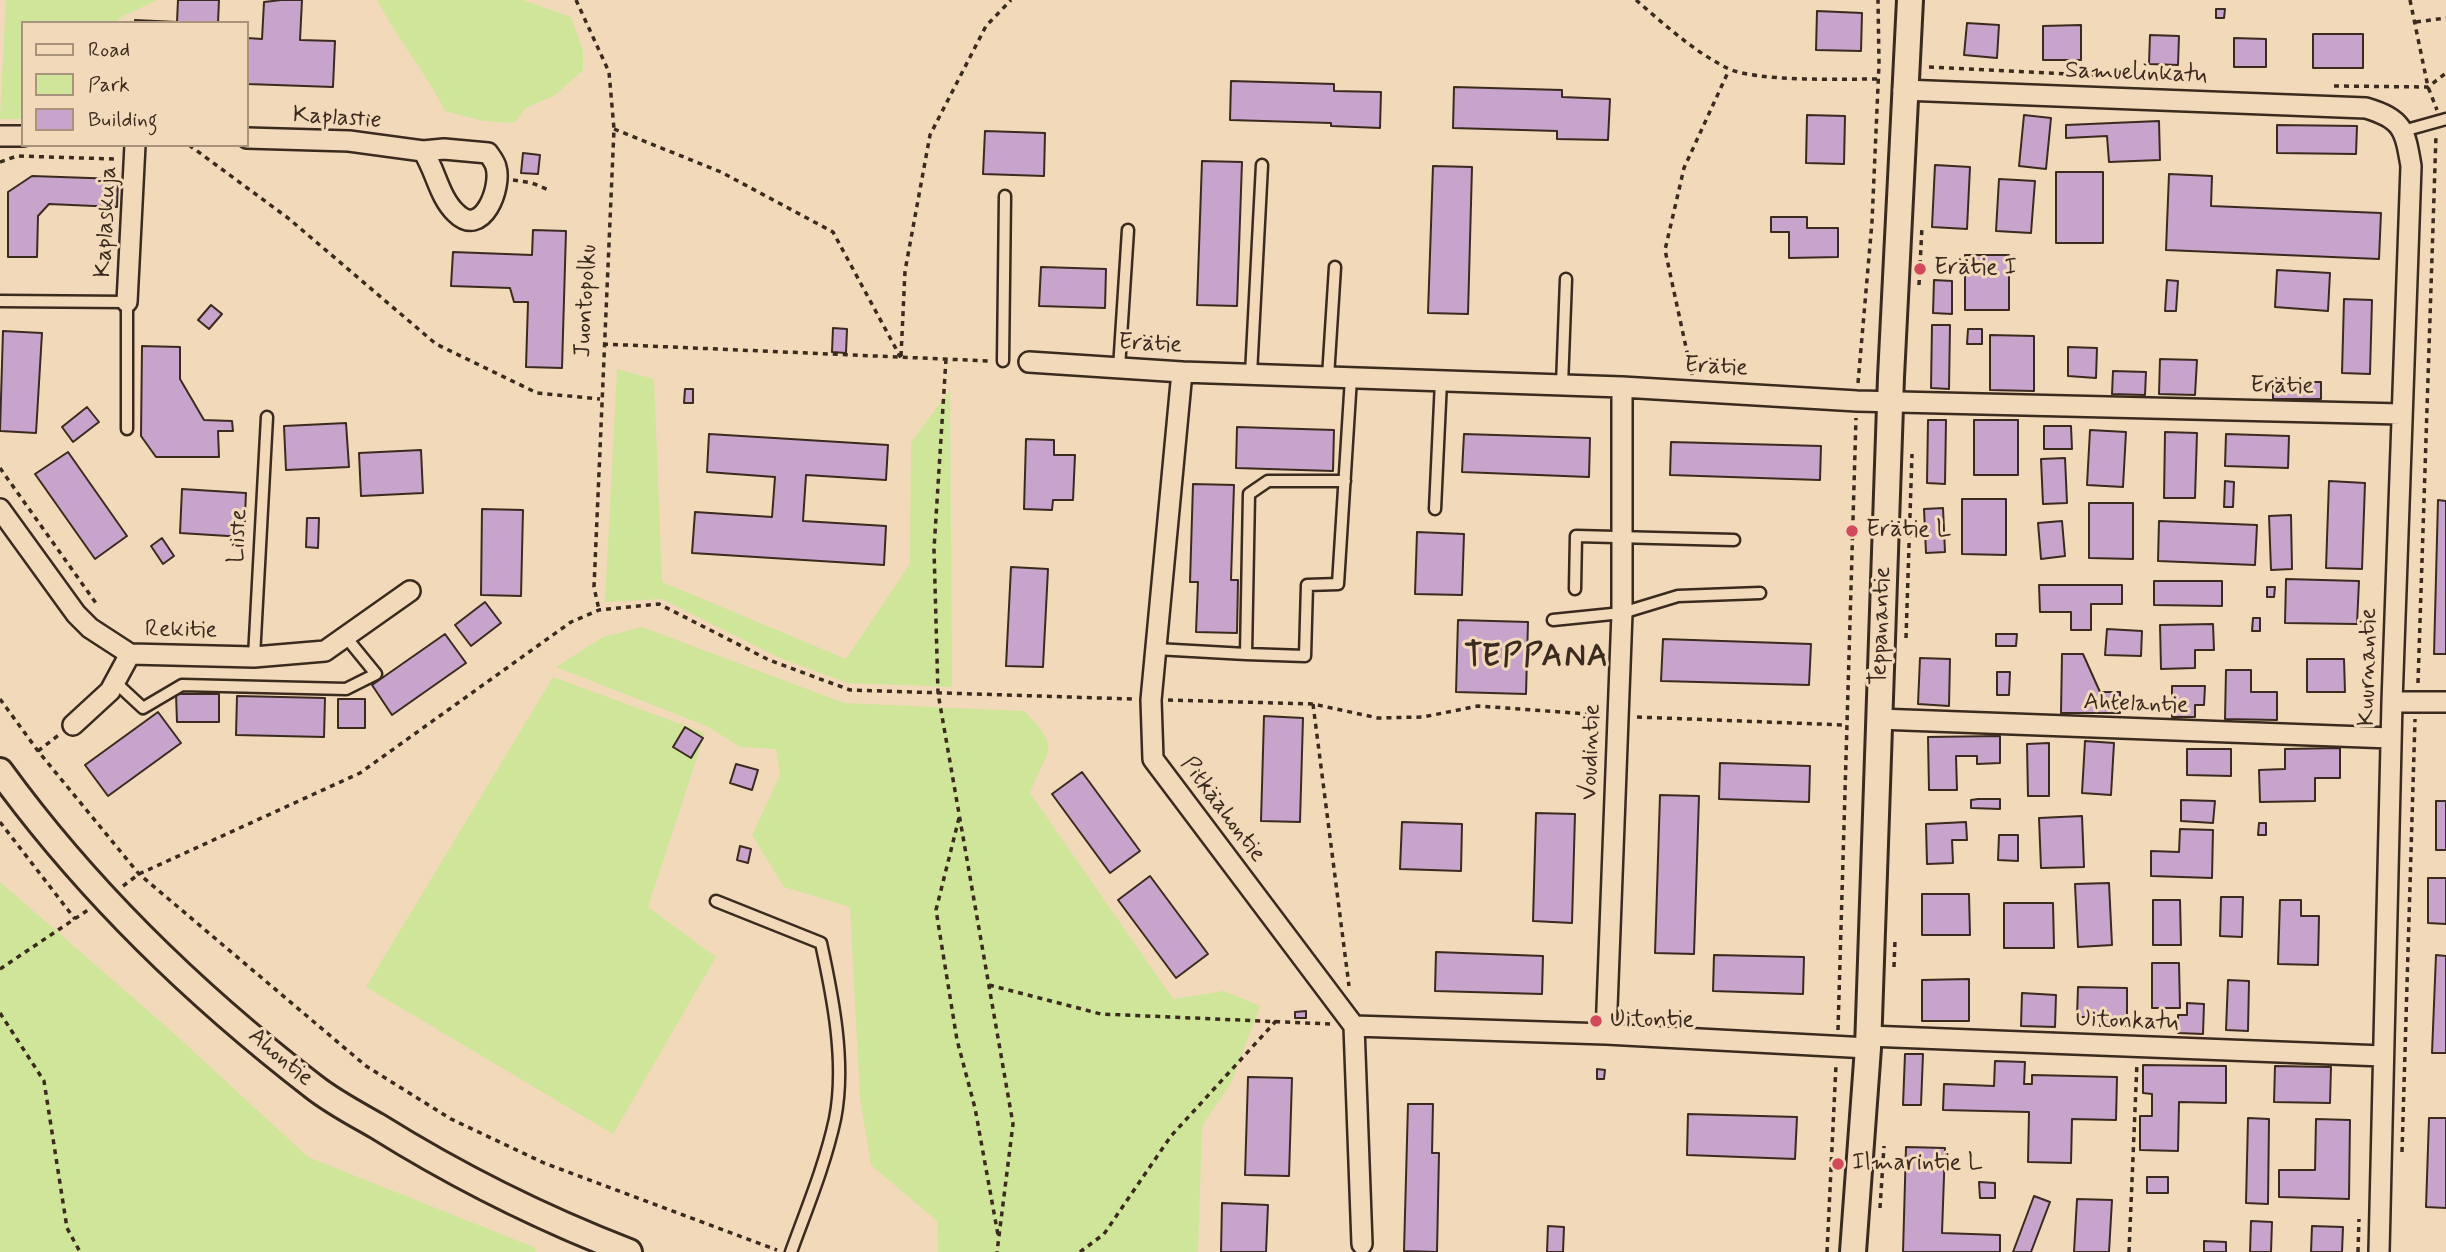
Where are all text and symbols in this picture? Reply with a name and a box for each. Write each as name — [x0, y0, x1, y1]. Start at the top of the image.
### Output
legend — [21, 21, 248, 147]
text: Road — [88, 36, 130, 64]
street label: Samuelinkatu — [2064, 57, 2208, 91]
text: Park — [88, 71, 130, 99]
street label: Kaplastie — [292, 102, 382, 136]
text: Building — [88, 106, 158, 134]
street label: Kaplaskuja — [90, 165, 124, 279]
street label: Juontopolku — [570, 244, 604, 358]
place label: Erätie I — [1934, 255, 2017, 283]
marker: Erätie I — [1912, 261, 1928, 277]
street label: Erätie — [1117, 329, 1183, 361]
street label: Erätie — [1683, 352, 1749, 384]
street label: Erätie — [2250, 372, 2314, 402]
street label: Liiste — [223, 508, 255, 564]
place label: Erätie L — [1866, 517, 1951, 545]
marker: Erätie L — [1844, 523, 1860, 539]
street label: Teppanantie — [1866, 566, 1898, 686]
street label: Kuurnantie — [2354, 608, 2384, 726]
street label: Rekitie — [145, 616, 217, 646]
district label: TEPPANA — [1465, 639, 1609, 677]
street label: Ahtelantie — [2083, 689, 2189, 721]
street label: Voudintie — [1576, 703, 1608, 801]
street label: Pitkäahontie — [1173, 751, 1271, 869]
street label: Uitonkatu — [2075, 1006, 2179, 1038]
place label: Uitontie — [1610, 1007, 1694, 1035]
marker: Uitontie — [1588, 1013, 1604, 1029]
street label: Ahontie — [242, 1022, 318, 1094]
place label: Ilmarintie L — [1852, 1150, 1983, 1178]
marker: Ilmarintie L — [1830, 1156, 1846, 1172]

